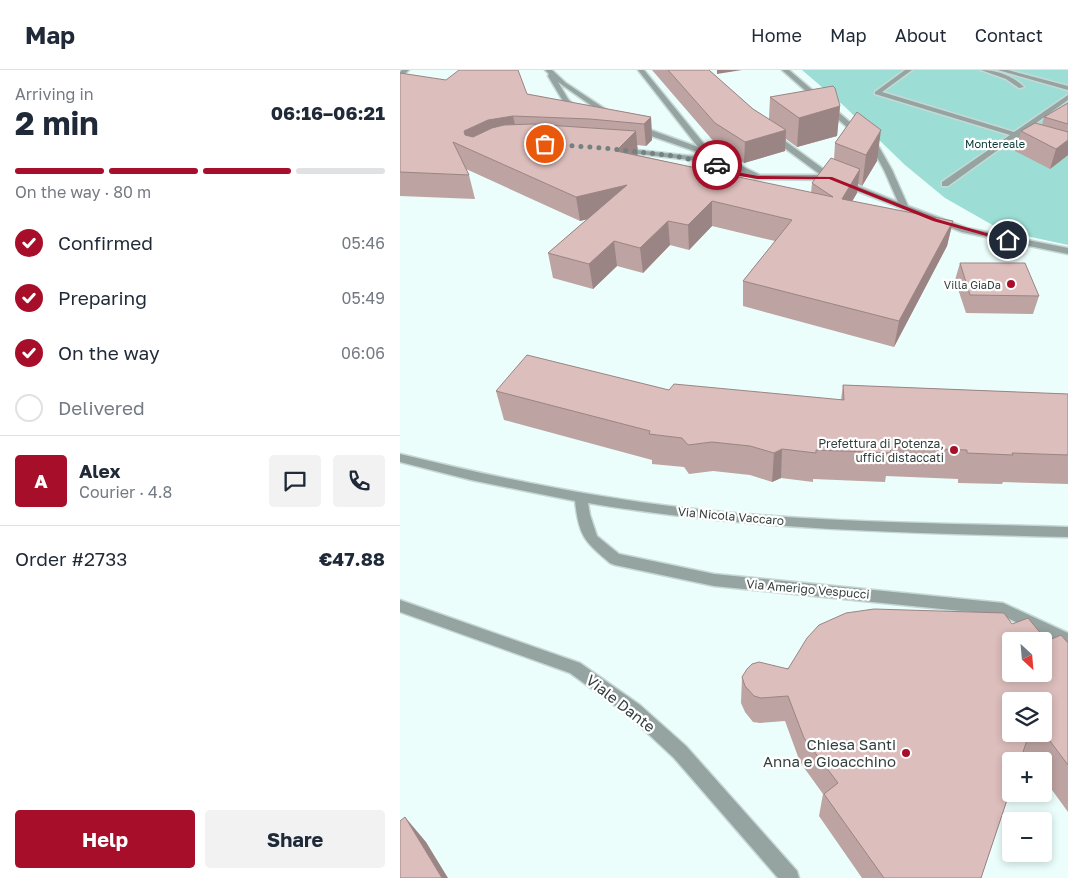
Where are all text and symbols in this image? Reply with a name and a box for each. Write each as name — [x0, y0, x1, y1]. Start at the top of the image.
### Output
text: Map — [25, 20, 75, 49]
text: Home — [751, 24, 802, 46]
text: Map — [830, 24, 867, 46]
text: About — [895, 24, 947, 46]
text: Contact — [975, 24, 1043, 46]
text: Arriving in — [15, 84, 94, 104]
text: 06:16–06:21 — [271, 101, 385, 124]
text: 2 min — [15, 104, 99, 142]
pin — [524, 123, 566, 165]
icon: bag — [531, 130, 559, 158]
park label: Montereale — [965, 137, 1025, 150]
courier — [692, 140, 742, 190]
icon: car — [703, 151, 731, 179]
text: On the way · 80 m — [15, 182, 151, 202]
pin — [987, 219, 1029, 261]
icon: home — [994, 226, 1022, 254]
icon: check — [15, 229, 43, 257]
text: Confirmed — [58, 231, 153, 254]
text: 05:46 — [342, 233, 385, 253]
place label: Villa GiaDa — [944, 278, 1001, 291]
marker: Villa GiaDa — [1005, 278, 1017, 290]
icon: check — [15, 284, 43, 312]
text: Preparing — [58, 286, 147, 309]
text: 05:49 — [342, 288, 385, 308]
icon: check — [15, 339, 43, 367]
text: On the way — [58, 341, 160, 364]
text: 06:06 — [341, 343, 385, 363]
text: Delivered — [58, 396, 145, 419]
place label: Prefettura di Potenza, uffici distaccati — [818, 436, 944, 465]
marker: Prefettura di Potenza, uffici distaccati — [948, 444, 960, 456]
button: chat — [269, 455, 321, 507]
button: phone — [333, 455, 385, 507]
text: Alex — [79, 459, 120, 482]
text: A — [34, 469, 48, 492]
text: Courier · 4.8 — [79, 482, 172, 502]
street label: Via Nicola Vaccaro — [677, 504, 785, 528]
text: Order #2733 — [15, 547, 127, 570]
text: €47.88 — [319, 547, 385, 570]
street label: Via Amerigo Vespucci — [746, 576, 870, 602]
north arrow — [1002, 632, 1052, 682]
map controls — [1002, 632, 1052, 862]
street label: Viale Dante — [583, 671, 659, 736]
button: layers — [1002, 692, 1052, 742]
place label: Chiesa Santi Anna e Gioacchino — [763, 735, 896, 770]
marker: Chiesa Santi Anna e Gioacchino — [900, 747, 912, 759]
button: + — [1002, 752, 1052, 802]
button: Help — [15, 810, 195, 868]
button: Share — [205, 810, 385, 868]
button: − — [1002, 812, 1052, 862]

